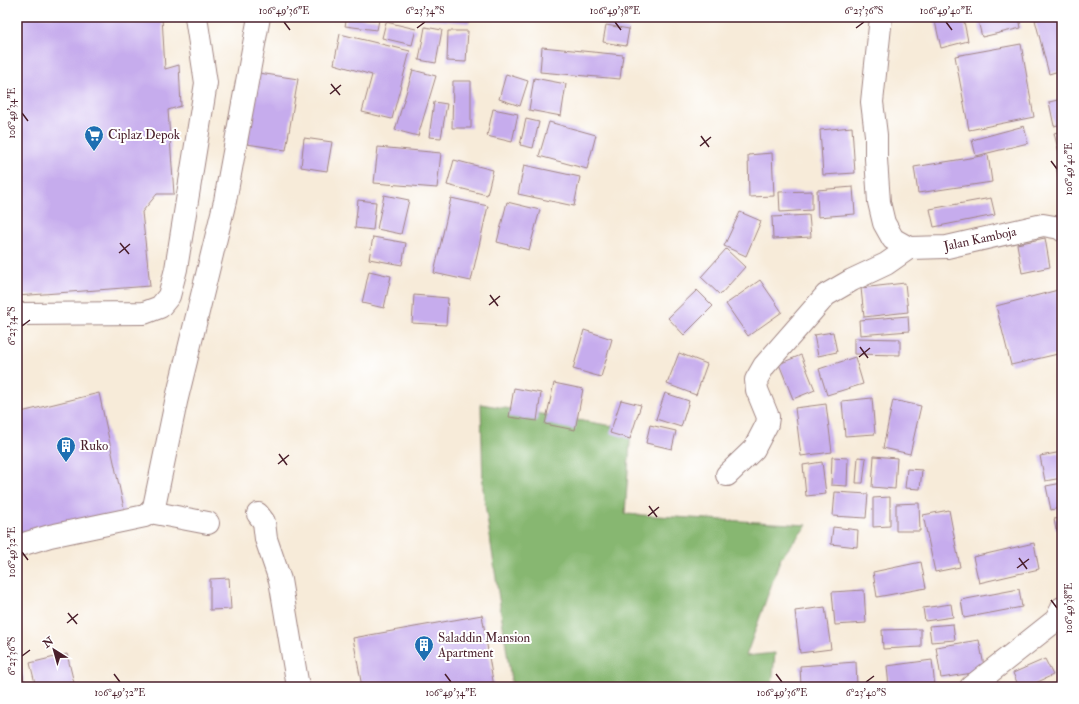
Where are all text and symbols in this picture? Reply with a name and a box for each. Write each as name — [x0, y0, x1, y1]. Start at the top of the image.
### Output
text: 106°49'36"E — [259, 5, 309, 17]
text: 6°23'34"S — [405, 5, 445, 17]
text: 106°49'38"E — [590, 5, 640, 17]
text: 6°23'36"S — [845, 5, 883, 17]
text: 106°49'40"E — [920, 5, 972, 17]
text: 106°49'34"E — [6, 87, 18, 139]
supermarket icon: Ciplaz Depok — [83, 124, 105, 152]
place label: Ciplaz Depok — [108, 127, 181, 144]
text: 106°49'40"E — [1063, 143, 1075, 195]
street label: Jalan Kamboja — [941, 223, 1018, 255]
text: 6°23'34"S — [6, 306, 18, 346]
building icon: Ruko — [55, 435, 77, 463]
place label: Ruko — [80, 438, 108, 454]
text: 106°49'32"E — [6, 527, 18, 577]
text: 106°49'38"E — [1063, 583, 1075, 633]
north arrow — [34, 630, 74, 670]
place label: Saladdin Mansion Apartment — [437, 630, 531, 662]
text: N — [40, 634, 57, 651]
building icon: Saladdin Mansion Apartment — [413, 634, 435, 662]
text: 6°23'36"S — [6, 637, 18, 675]
text: 106°49'32"E — [95, 687, 145, 699]
text: 106°49'34"E — [425, 687, 477, 699]
text: 106°49'36"E — [757, 687, 807, 699]
text: 6°23'40"S — [846, 687, 886, 699]

